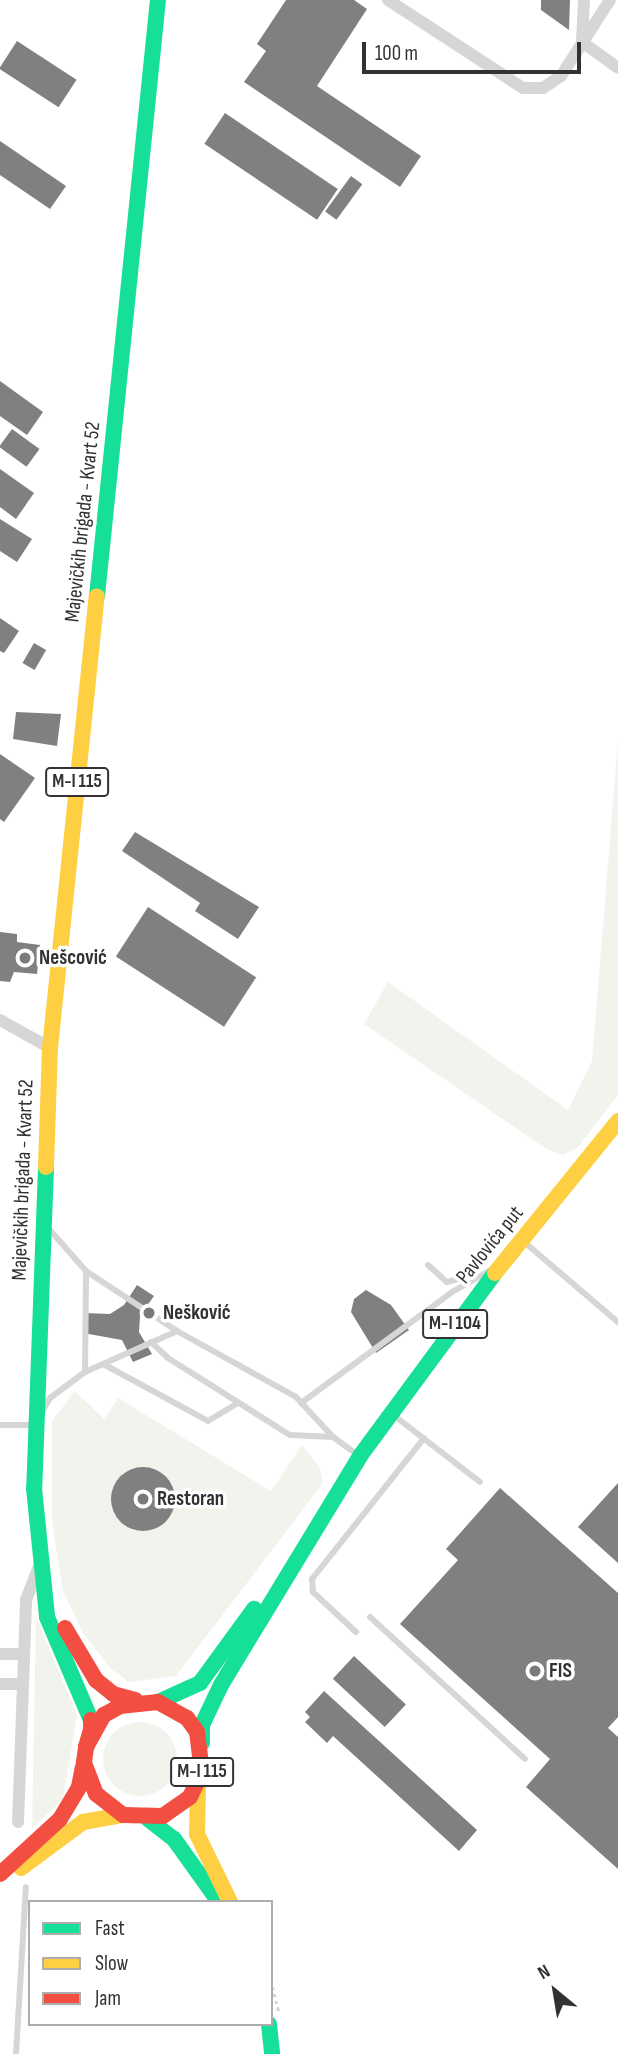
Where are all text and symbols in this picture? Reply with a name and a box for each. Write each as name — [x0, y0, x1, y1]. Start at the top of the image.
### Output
scale bar — [366, 28, 585, 72]
text: 100 m — [375, 41, 418, 66]
street label: Majevičkih brigada - Kvart 52 — [60, 421, 106, 623]
road number: M-I 115 — [44, 766, 110, 797]
place label: Nešcović — [39, 945, 107, 971]
marker: Nešcović — [17, 950, 33, 966]
street label: Majevičkih brigada - Kvart 52 — [7, 1079, 39, 1281]
street label: Pavlovića put — [451, 1201, 529, 1289]
place label: Nešković — [163, 1300, 231, 1326]
marker: Nešković — [141, 1305, 157, 1321]
road number: M-I 104 — [422, 1308, 488, 1340]
place label: Restoran — [157, 1486, 224, 1512]
marker: Restoran — [135, 1491, 151, 1507]
place label: FIS — [549, 1658, 572, 1684]
marker: FIS — [527, 1663, 543, 1679]
road number: M-I 115 — [169, 1756, 235, 1788]
legend — [28, 1900, 273, 2026]
text: Fast — [95, 1916, 125, 1941]
text: Slow — [95, 1951, 128, 1976]
north arrow — [520, 1956, 590, 2026]
text: N — [534, 1960, 554, 1985]
text: Jam — [95, 1986, 121, 2011]

